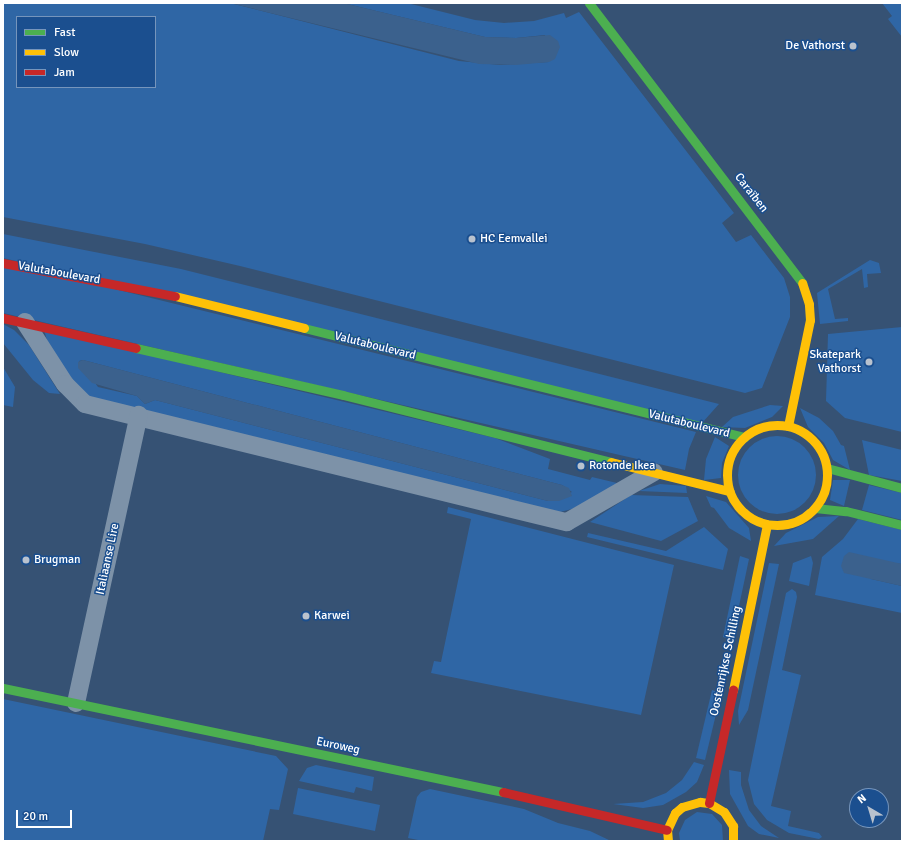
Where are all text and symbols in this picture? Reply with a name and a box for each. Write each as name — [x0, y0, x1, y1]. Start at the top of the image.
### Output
legend — [16, 16, 156, 88]
text: Fast — [54, 25, 75, 40]
place label: De Vathorst — [785, 39, 845, 53]
marker: De Vathorst — [848, 41, 858, 51]
text: Slow — [54, 45, 79, 60]
text: Jam — [54, 65, 75, 80]
street label: Caraïben — [731, 170, 771, 216]
place label: HC Eemvallei — [480, 232, 548, 246]
marker: HC Eemvallei — [467, 234, 477, 244]
street label: Valutaboulevard — [17, 259, 101, 287]
street label: Valutaboulevard — [333, 329, 417, 363]
place label: Skatepark Vathorst — [809, 348, 861, 376]
marker: Skatepark Vathorst — [864, 357, 874, 367]
street label: Valutaboulevard — [647, 407, 731, 441]
place label: Rotonde Ikea — [589, 459, 655, 473]
marker: Rotonde Ikea — [576, 461, 586, 471]
street label: Italiaanse Lire — [93, 522, 123, 596]
place label: Brugman — [34, 553, 81, 567]
marker: Brugman — [21, 555, 31, 565]
street label: Oostenrijkse Schilling — [707, 605, 745, 717]
place label: Karwei — [314, 609, 350, 623]
marker: Karwei — [301, 611, 311, 621]
street label: Euroweg — [315, 734, 361, 758]
north arrow — [849, 788, 889, 828]
text: N — [855, 791, 869, 806]
scale bar — [18, 802, 74, 828]
text: 20 m — [23, 809, 48, 824]

